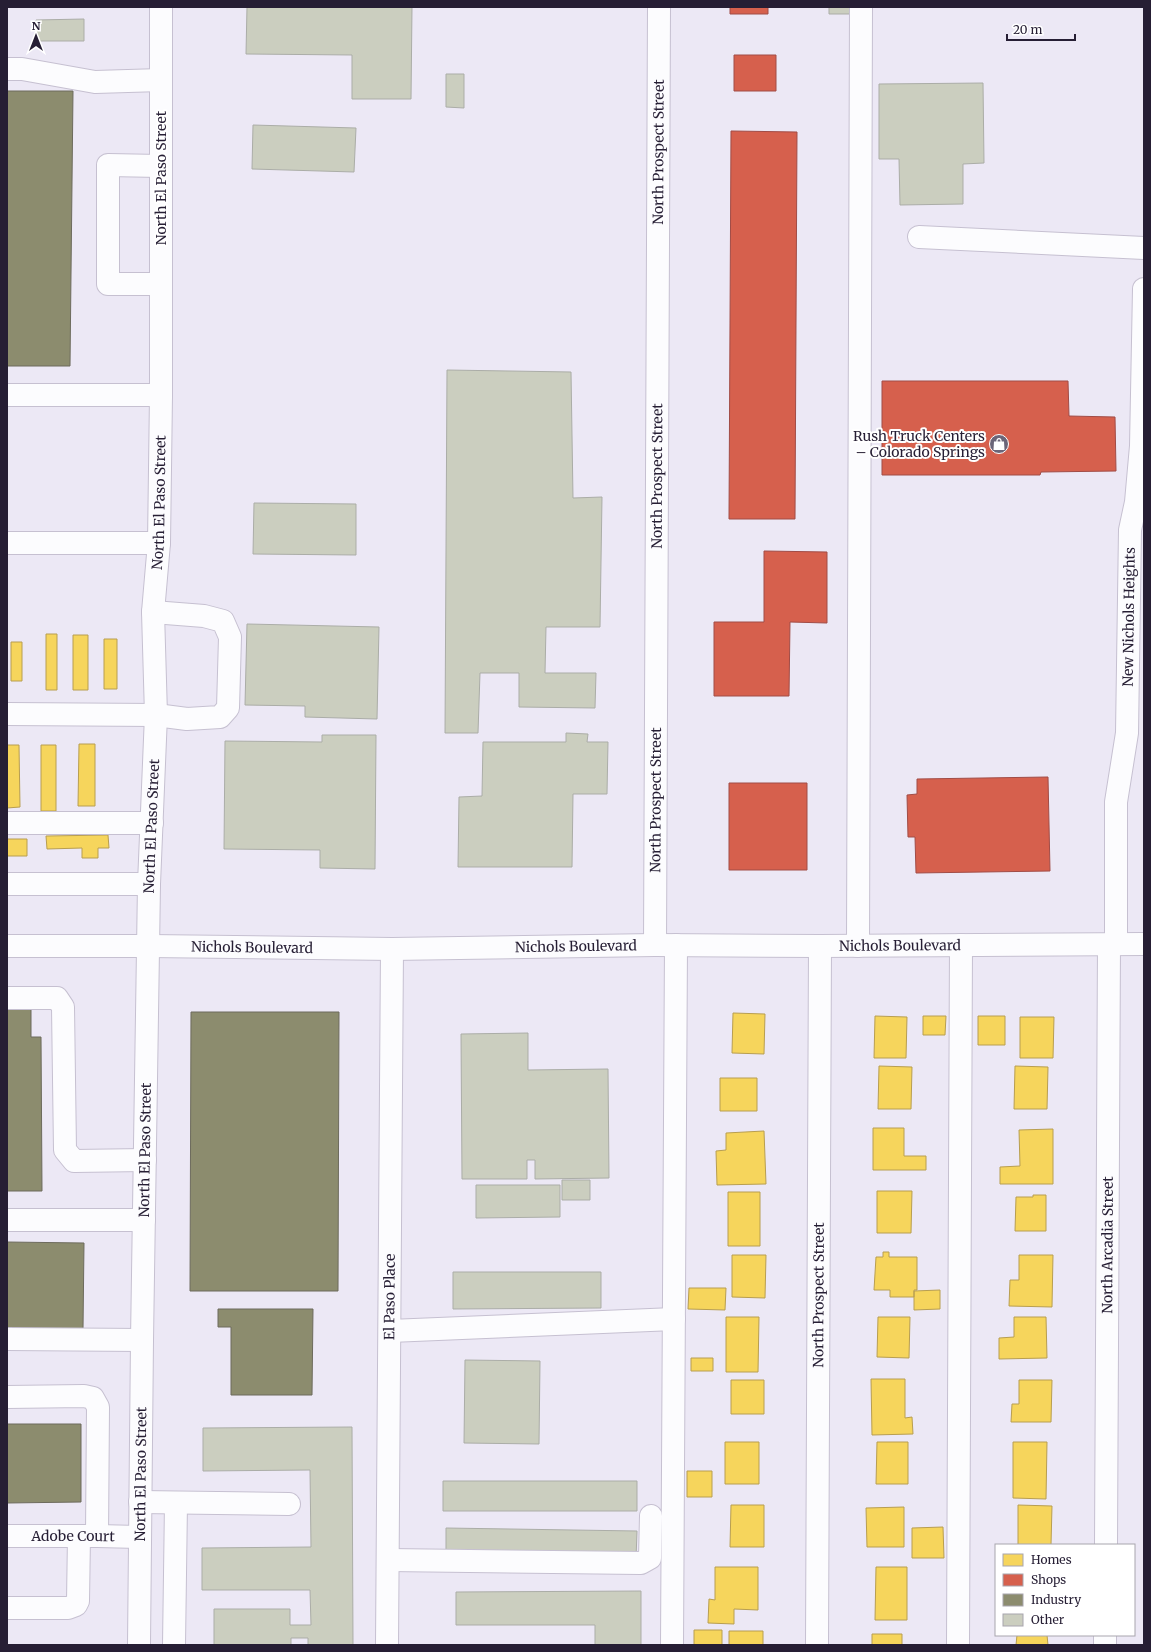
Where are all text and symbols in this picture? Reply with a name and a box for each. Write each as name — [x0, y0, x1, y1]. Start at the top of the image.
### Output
north arrow — [16, 16, 56, 56]
scale bar — [1007, 16, 1075, 42]
text: N — [32, 19, 41, 33]
text: 20 m — [1013, 22, 1042, 37]
street label: North Prospect Street — [649, 79, 668, 225]
street label: North El Paso Street — [152, 110, 170, 245]
street label: North Prospect Street — [648, 403, 666, 549]
place label: Rush Truck Centers – Colorado Springs — [853, 427, 985, 461]
shop icon: Rush Truck Centers – Colorado Springs — [988, 433, 1010, 455]
street label: North El Paso Street — [148, 435, 169, 571]
street label: New Nichols Heights — [1119, 547, 1139, 687]
street label: North Prospect Street — [646, 727, 665, 873]
street label: North El Paso Street — [140, 758, 163, 894]
street label: Nichols Boulevard — [515, 936, 638, 956]
street label: Nichols Boulevard — [839, 936, 962, 955]
street label: Nichols Boulevard — [191, 938, 314, 957]
street label: North El Paso Street — [135, 1082, 155, 1218]
street label: North Arcadia Street — [1098, 1176, 1117, 1314]
street label: North Prospect Street — [809, 1222, 828, 1368]
street label: El Paso Place — [380, 1254, 399, 1340]
street label: North El Paso Street — [131, 1406, 150, 1541]
street label: Adobe Court — [30, 1527, 116, 1545]
legend — [995, 1544, 1135, 1636]
text: Homes — [1031, 1552, 1072, 1567]
text: Shops — [1031, 1572, 1066, 1587]
text: Industry — [1031, 1592, 1081, 1607]
text: Other — [1031, 1612, 1065, 1627]

